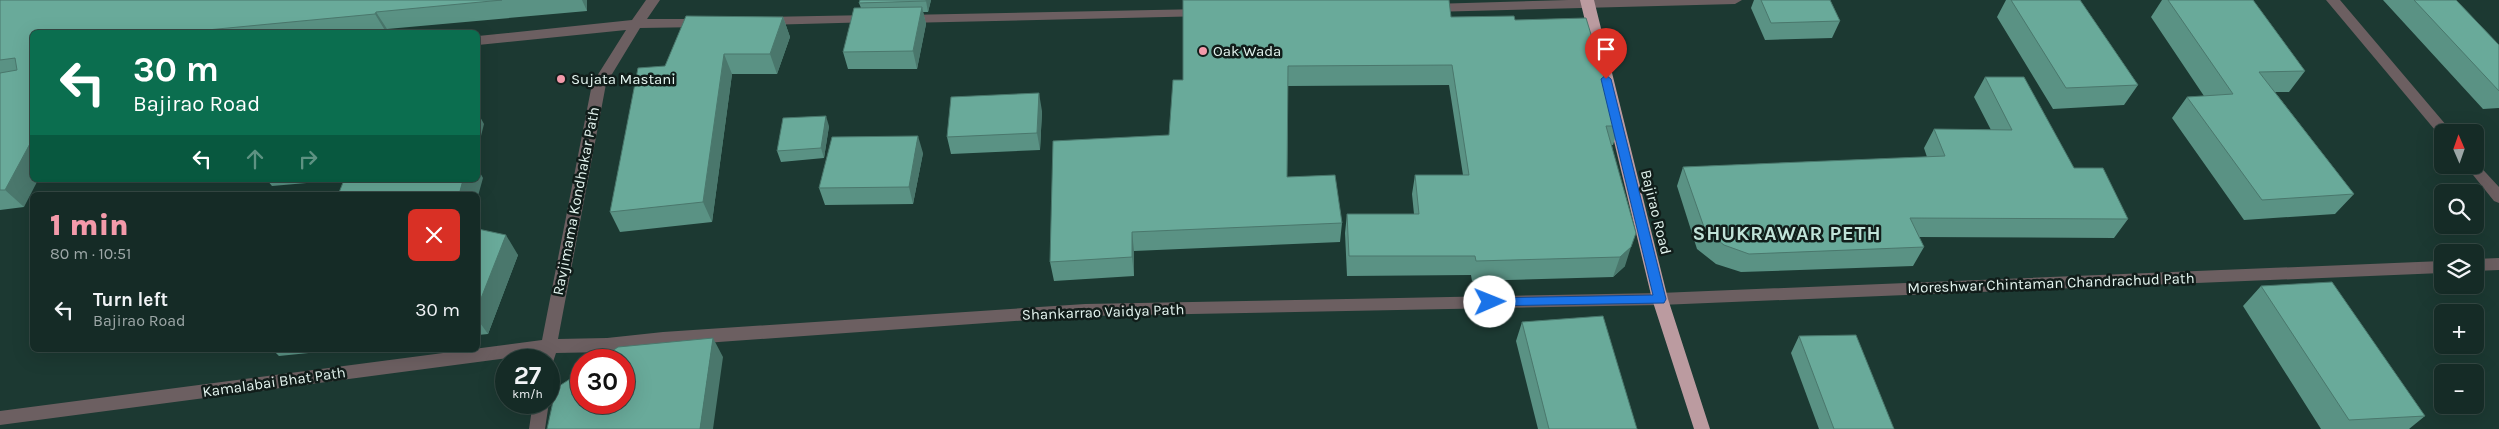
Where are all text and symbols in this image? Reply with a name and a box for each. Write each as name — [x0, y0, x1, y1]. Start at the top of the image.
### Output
pin — [1585, 28, 1627, 79]
icon: arrive — [1592, 35, 1620, 63]
place label: Oak Wada — [1213, 42, 1281, 60]
marker: Oak Wada — [1197, 45, 1209, 57]
text: 30 m — [133, 49, 219, 90]
icon: left — [50, 50, 115, 115]
place label: Sujata Mastani — [571, 70, 676, 88]
marker: Sujata Mastani — [555, 73, 567, 85]
text: Bajirao Road — [133, 91, 260, 117]
street label: Ravjimama Kondhakar Path — [549, 105, 603, 297]
north arrow — [2434, 124, 2484, 174]
map controls — [2434, 124, 2484, 414]
icon: left — [188, 145, 216, 173]
icon: ahead — [241, 145, 269, 173]
icon: right — [294, 145, 322, 173]
street label: Bajirao Road — [1637, 168, 1675, 256]
button: search — [2434, 184, 2484, 234]
text: 1 min — [50, 207, 129, 243]
button: close — [408, 209, 460, 261]
district label: SHUKRAWAR PETH — [1692, 222, 1882, 245]
text: 80 m · 10:51 — [50, 244, 131, 263]
button: layers — [2434, 244, 2484, 294]
street label: Moreshwar Chintaman Chandrachud Path — [1907, 269, 2195, 297]
position arrow — [1463, 275, 1515, 327]
text: Turn left — [93, 289, 168, 311]
icon: left — [50, 296, 78, 324]
text: 30 m — [415, 299, 460, 321]
street label: Shankarrao Vaidya Path — [1021, 300, 1185, 324]
button: + — [2434, 304, 2484, 354]
text: Bajirao Road — [93, 311, 186, 330]
speed limit sign: 30 — [570, 349, 635, 414]
text: 27 — [514, 361, 541, 390]
street label: Kamalabai Bhat Path — [201, 363, 347, 401]
button: − — [2434, 364, 2484, 414]
text: km/h — [512, 387, 543, 401]

